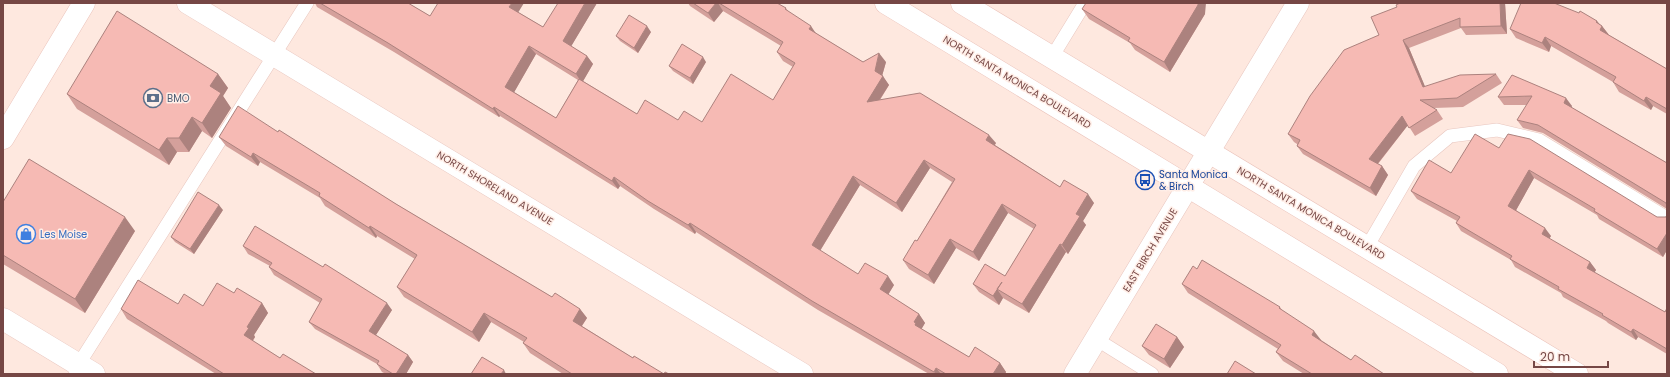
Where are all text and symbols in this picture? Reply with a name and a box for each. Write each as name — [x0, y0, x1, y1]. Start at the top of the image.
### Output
street label: NORTH SANTA MONICA BOULEVARD — [940, 32, 1094, 132]
bank icon: BMO — [142, 87, 164, 109]
place label: BMO — [167, 91, 190, 106]
street label: NORTH SHORELAND AVENUE — [434, 147, 556, 229]
street label: NORTH SANTA MONICA BOULEVARD — [1234, 163, 1388, 263]
place label: Santa Monica & Birch — [1159, 167, 1228, 194]
bus stop icon: Santa Monica & Birch — [1134, 169, 1156, 191]
street label: EAST BIRCH AVENUE — [1119, 205, 1181, 295]
shop icon: Les Moise — [15, 223, 37, 245]
place label: Les Moise — [40, 227, 87, 242]
scale bar — [1534, 343, 1608, 369]
text: 20 m — [1540, 348, 1570, 365]

